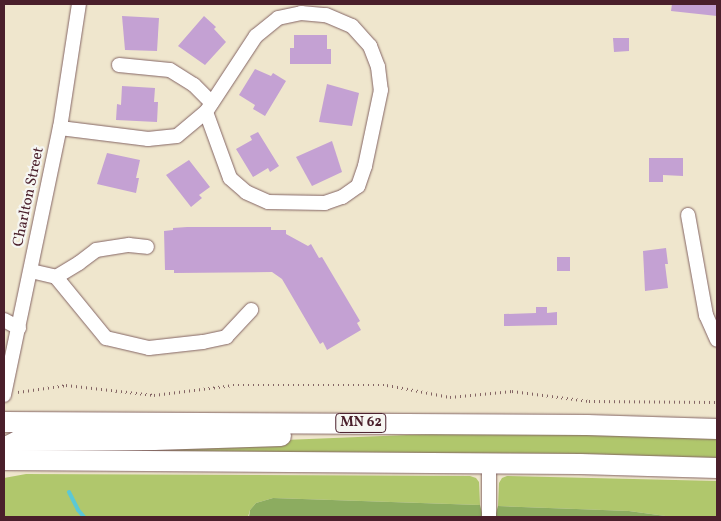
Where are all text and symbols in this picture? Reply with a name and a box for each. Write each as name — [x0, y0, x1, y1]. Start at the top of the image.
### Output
street label: Charlton Street — [10, 146, 48, 248]
road number: MN 62 — [335, 412, 387, 434]

